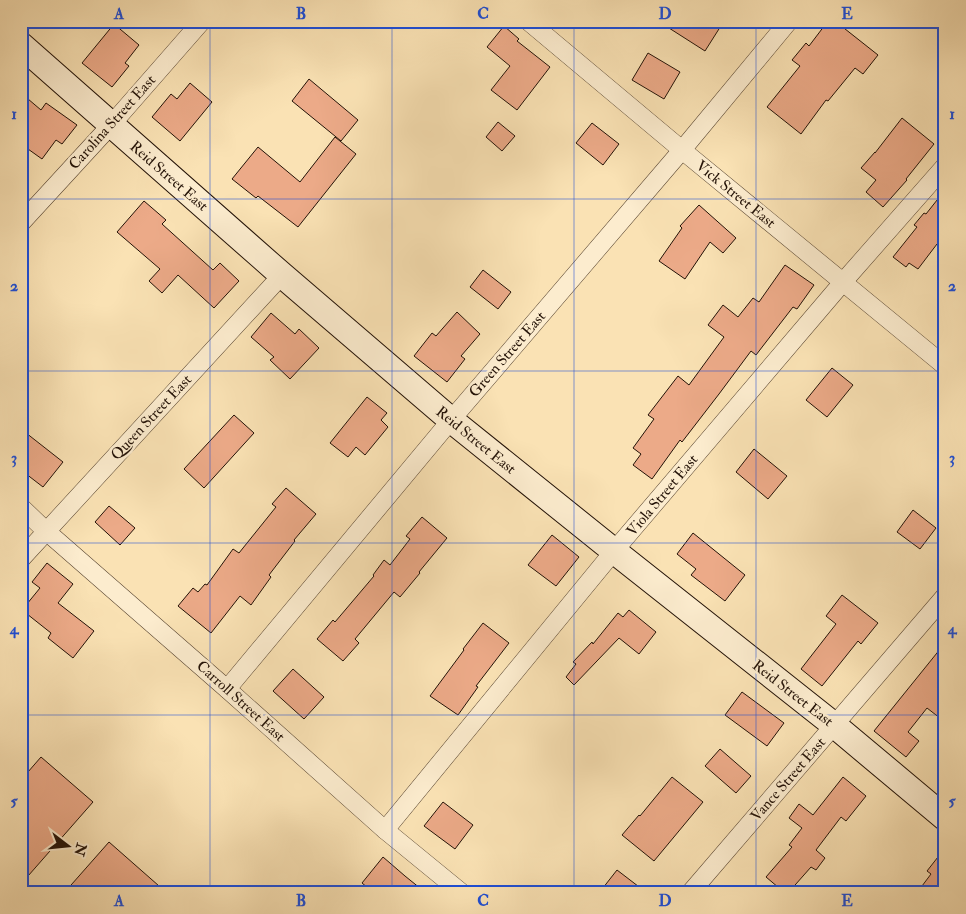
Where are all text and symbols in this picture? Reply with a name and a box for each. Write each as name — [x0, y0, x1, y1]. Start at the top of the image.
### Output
text: A — [113, 4, 125, 24]
text: B — [296, 4, 306, 24]
text: C — [477, 4, 489, 24]
text: D — [658, 4, 672, 24]
text: E — [841, 4, 853, 24]
street label: Carolina Street East — [65, 71, 160, 174]
text: 1 — [11, 104, 17, 124]
text: 1 — [949, 104, 955, 124]
street label: Reid Street East — [126, 137, 212, 216]
street label: Vick Street East — [692, 156, 780, 232]
text: 2 — [10, 276, 18, 296]
text: 2 — [948, 276, 956, 296]
street label: Green Street East — [465, 307, 550, 401]
street label: Queen Street East — [107, 370, 196, 464]
street label: Reid Street East — [432, 402, 520, 479]
text: 3 — [11, 448, 17, 468]
text: 3 — [949, 448, 955, 468]
street label: Viola Street East — [623, 450, 702, 540]
text: 4 — [9, 619, 20, 639]
text: 4 — [947, 619, 958, 639]
street label: Reid Street East — [748, 656, 837, 731]
street label: Carroll Street East — [193, 657, 289, 746]
street label: Vance Street East — [747, 733, 830, 825]
text: 5 — [10, 791, 18, 811]
text: 5 — [948, 791, 956, 811]
north arrow — [42, 822, 92, 872]
text: N — [70, 840, 90, 858]
text: A — [113, 891, 125, 911]
text: B — [296, 891, 306, 911]
text: C — [477, 891, 489, 911]
text: D — [658, 891, 672, 911]
text: E — [841, 891, 853, 911]

